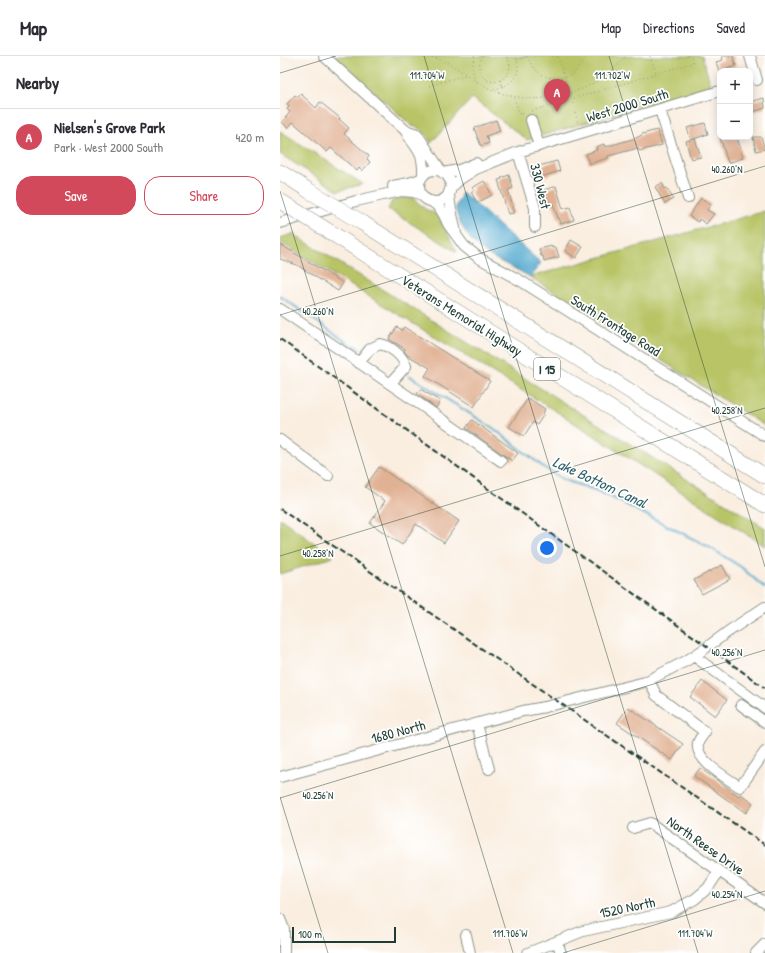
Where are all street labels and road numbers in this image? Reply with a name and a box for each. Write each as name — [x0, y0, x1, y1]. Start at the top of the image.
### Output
street label: West 2000 South — [584, 84, 670, 126]
street label: 330 West — [526, 161, 556, 211]
street label: Veterans Memorial Highway — [397, 270, 526, 361]
street label: South Frontage Road — [567, 290, 665, 361]
road number: I 15 — [534, 358, 560, 380]
street label: 1680 North — [369, 715, 427, 747]
street label: North Reese Drive — [664, 811, 749, 879]
street label: 1520 North — [598, 892, 657, 922]

